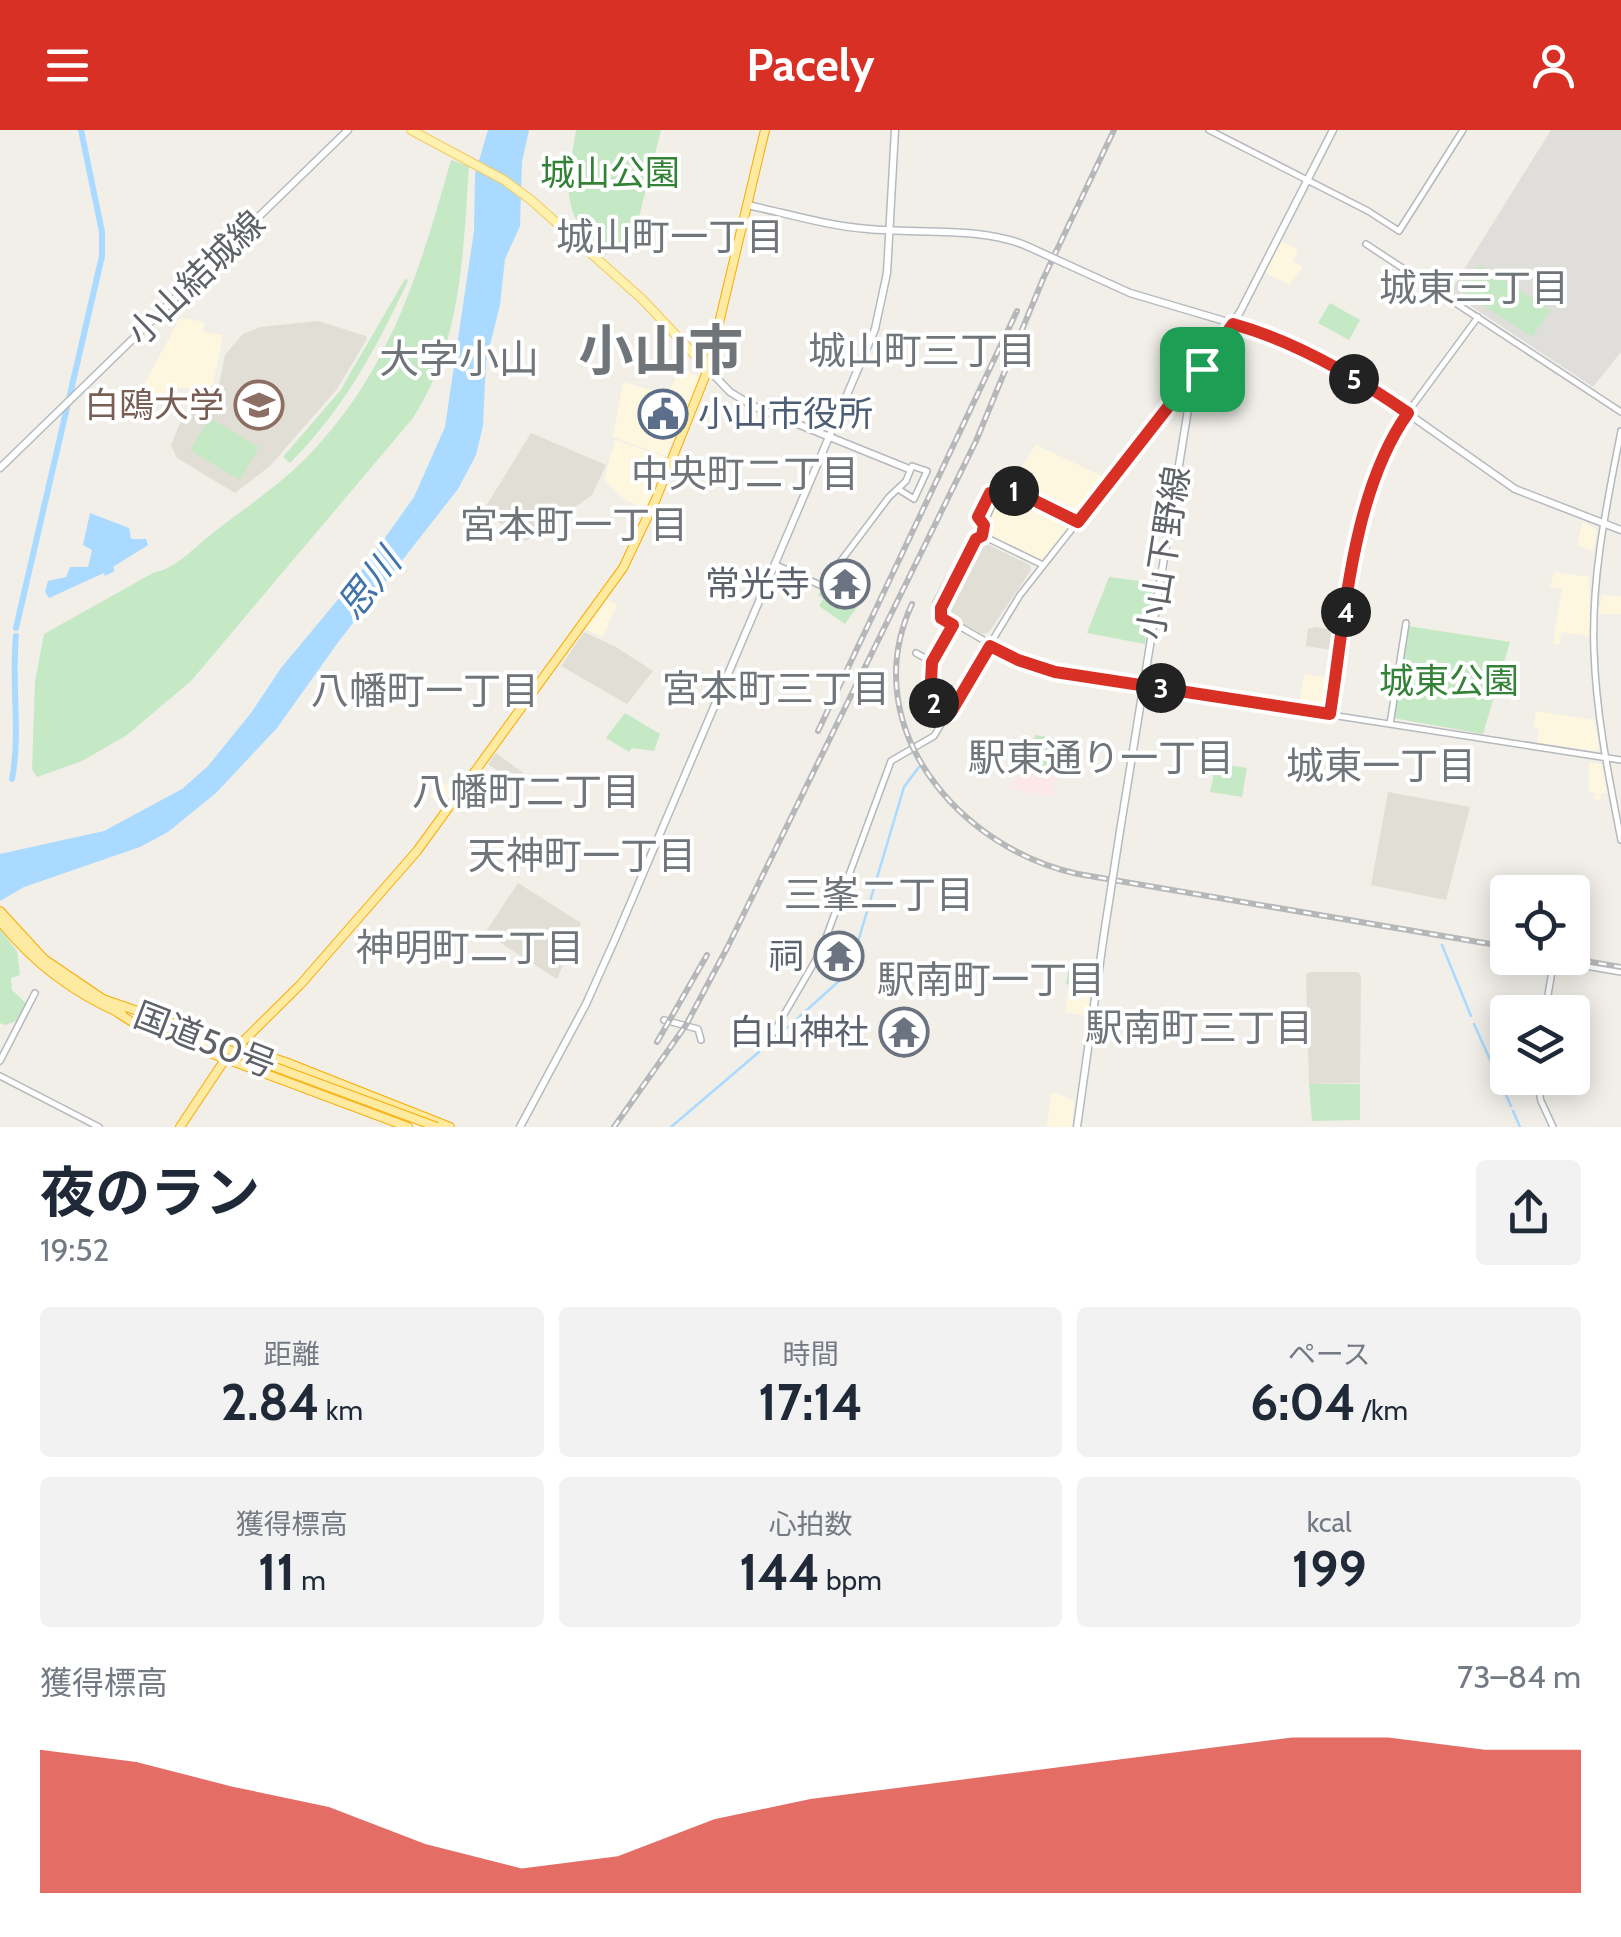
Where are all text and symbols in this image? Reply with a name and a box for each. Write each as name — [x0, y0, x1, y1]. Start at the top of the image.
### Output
icon: menu — [40, 38, 95, 93]
text: Pacely — [747, 38, 874, 92]
icon: person — [1526, 38, 1581, 93]
park label: 城山公園 — [540, 151, 680, 194]
street label: 小山結城線 — [118, 201, 274, 354]
district label: 城山町一丁目 — [556, 213, 784, 260]
district label: 城東三丁目 — [1379, 264, 1569, 311]
district label: 小山市 — [578, 317, 744, 384]
district label: 城山町三丁目 — [808, 327, 1036, 374]
pin — [1160, 327, 1245, 412]
district label: 大字小山 — [379, 334, 539, 383]
icon: arrive — [1175, 342, 1230, 397]
pin: 5 — [1329, 354, 1379, 404]
text: 5 — [1346, 362, 1362, 396]
school or university icon: 白鴎大学 — [233, 379, 285, 431]
place label: 白鴎大学 — [84, 383, 224, 426]
public building icon: 小山市役所 — [637, 388, 689, 440]
place label: 小山市役所 — [698, 392, 873, 435]
district label: 中央町二丁目 — [631, 450, 859, 497]
street label: 小山下野線 — [1129, 463, 1198, 643]
pin: 1 — [989, 466, 1039, 516]
text: 1 — [1009, 474, 1019, 508]
district label: 宮本町一丁目 — [460, 501, 688, 548]
water label: 思川 — [327, 536, 413, 628]
temple icon: 常光寺 — [819, 558, 871, 610]
place label: 常光寺 — [705, 562, 810, 605]
pin: 4 — [1321, 587, 1371, 637]
text: 4 — [1337, 595, 1355, 629]
park label: 城東公園 — [1379, 659, 1519, 702]
pin: 3 — [1136, 663, 1186, 713]
district label: 宮本町三丁目 — [662, 665, 890, 712]
district label: 八幡町一丁目 — [311, 667, 539, 714]
text: 3 — [1153, 671, 1169, 705]
pin: 2 — [909, 678, 959, 728]
text: 2 — [927, 686, 941, 720]
district label: 駅東通り一丁目 — [968, 734, 1234, 781]
district label: 城東一丁目 — [1286, 742, 1476, 789]
district label: 八幡町二丁目 — [412, 768, 640, 815]
district label: 天神町一丁目 — [468, 832, 696, 879]
district label: 三峯二丁目 — [784, 871, 974, 918]
map controls — [1490, 875, 1590, 1095]
button: locate — [1490, 875, 1590, 975]
district label: 神明町二丁目 — [356, 924, 584, 971]
temple icon: 祠 — [813, 930, 865, 982]
place label: 祠 — [769, 934, 804, 977]
district label: 駅南町一丁目 — [877, 956, 1105, 1003]
street label: 国道50号 — [128, 993, 282, 1086]
button: layers — [1490, 995, 1590, 1095]
district label: 駅南町三丁目 — [1085, 1004, 1313, 1051]
temple icon: 白山神社 — [878, 1006, 930, 1058]
place label: 白山神社 — [729, 1010, 869, 1053]
text: 夜のラン — [40, 1159, 260, 1226]
button: share — [1476, 1160, 1581, 1265]
text: 19:52 — [40, 1230, 109, 1269]
text: 距離 — [264, 1337, 320, 1371]
text: 時間 — [782, 1337, 839, 1371]
text: ペース — [1288, 1337, 1370, 1371]
text: 2.84 — [221, 1372, 320, 1433]
text: 17:14 — [758, 1372, 863, 1433]
text: 6:04 — [1250, 1372, 1356, 1433]
text: km — [320, 1393, 363, 1427]
text: /km — [1356, 1393, 1408, 1427]
text: kcal — [1307, 1505, 1352, 1539]
text: 獲得標高 — [236, 1507, 348, 1541]
text: 心拍数 — [768, 1507, 853, 1541]
text: 199 — [1292, 1539, 1366, 1600]
text: 11 — [258, 1542, 295, 1603]
text: 144 — [739, 1542, 820, 1603]
text: m — [295, 1563, 326, 1597]
text: bpm — [820, 1563, 882, 1597]
text: 73–84 m — [1457, 1657, 1581, 1696]
text: 獲得標高 — [40, 1663, 168, 1702]

